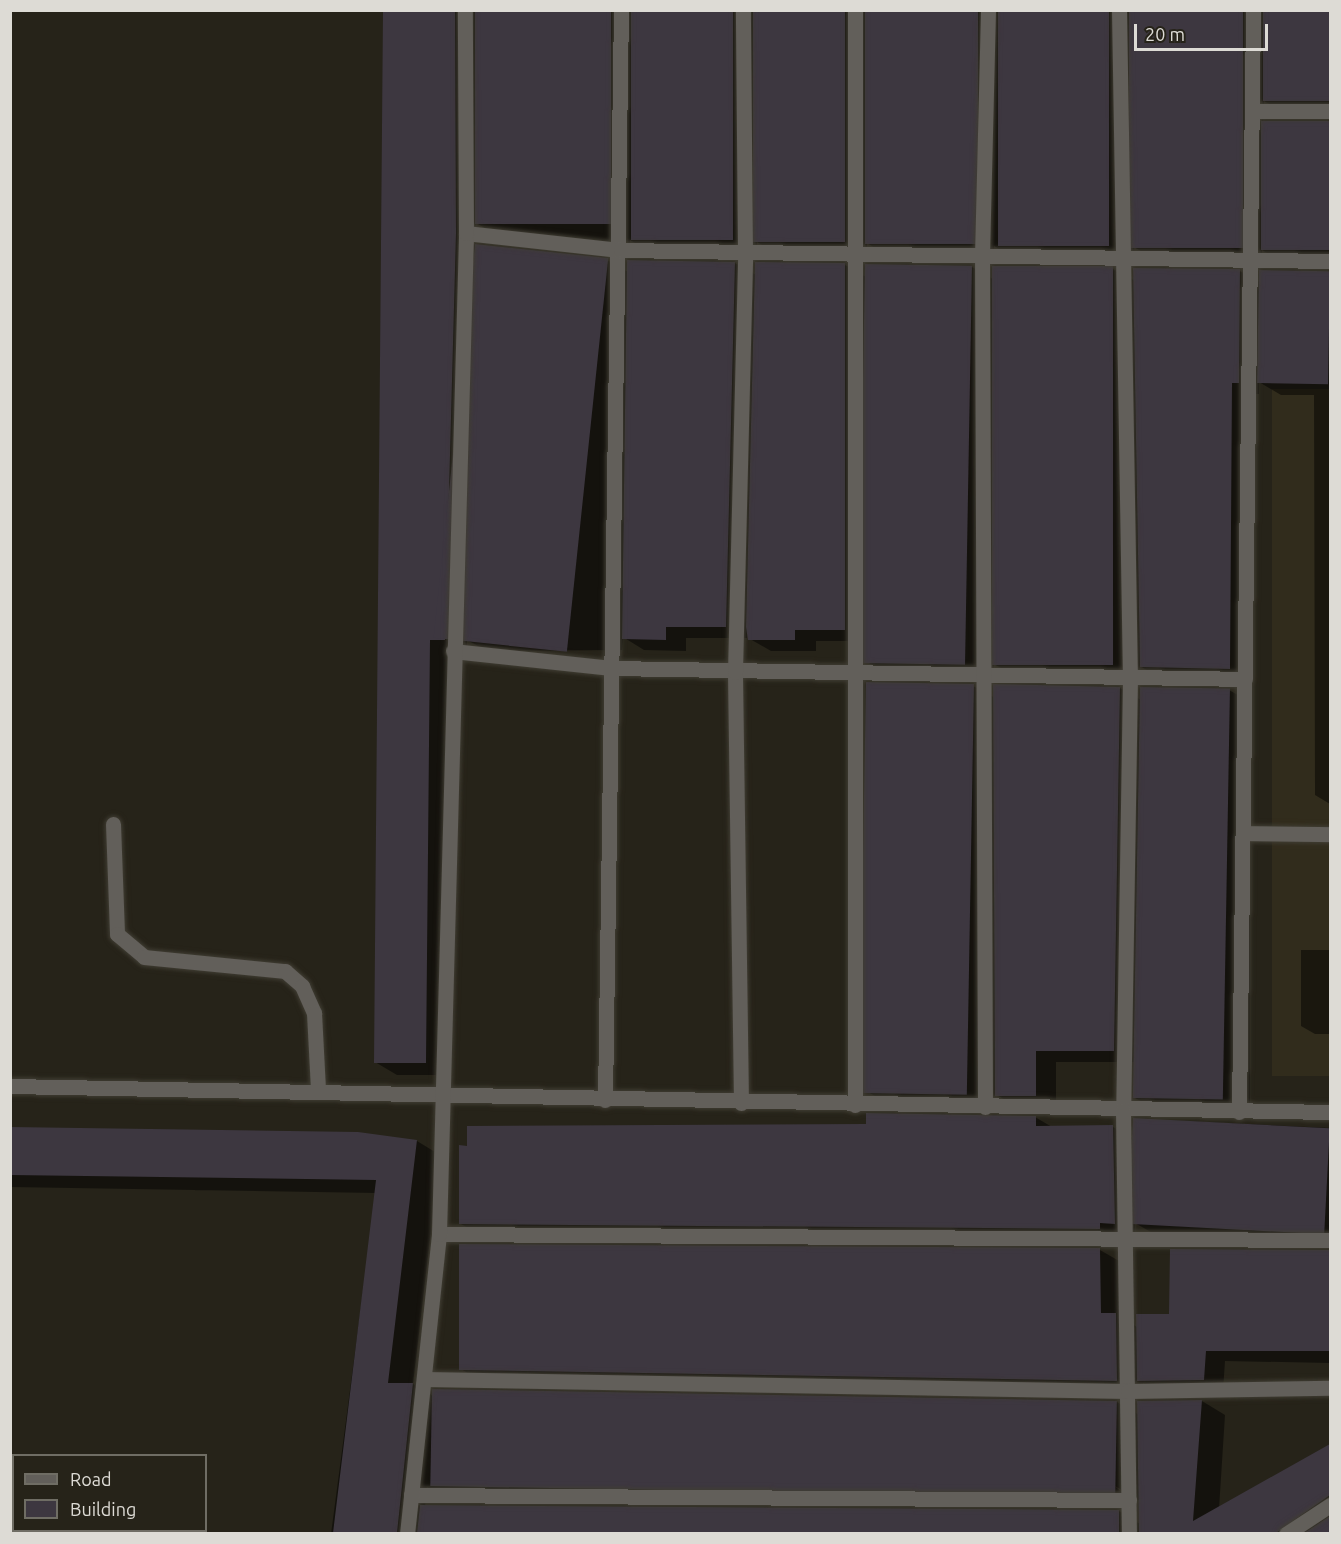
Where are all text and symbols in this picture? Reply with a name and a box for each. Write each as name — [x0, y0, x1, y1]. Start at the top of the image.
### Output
scale bar — [1137, 12, 1270, 50]
text: 20 m — [1145, 24, 1185, 44]
legend — [12, 1454, 207, 1532]
text: Road — [70, 1469, 112, 1489]
text: Building — [70, 1499, 136, 1519]

